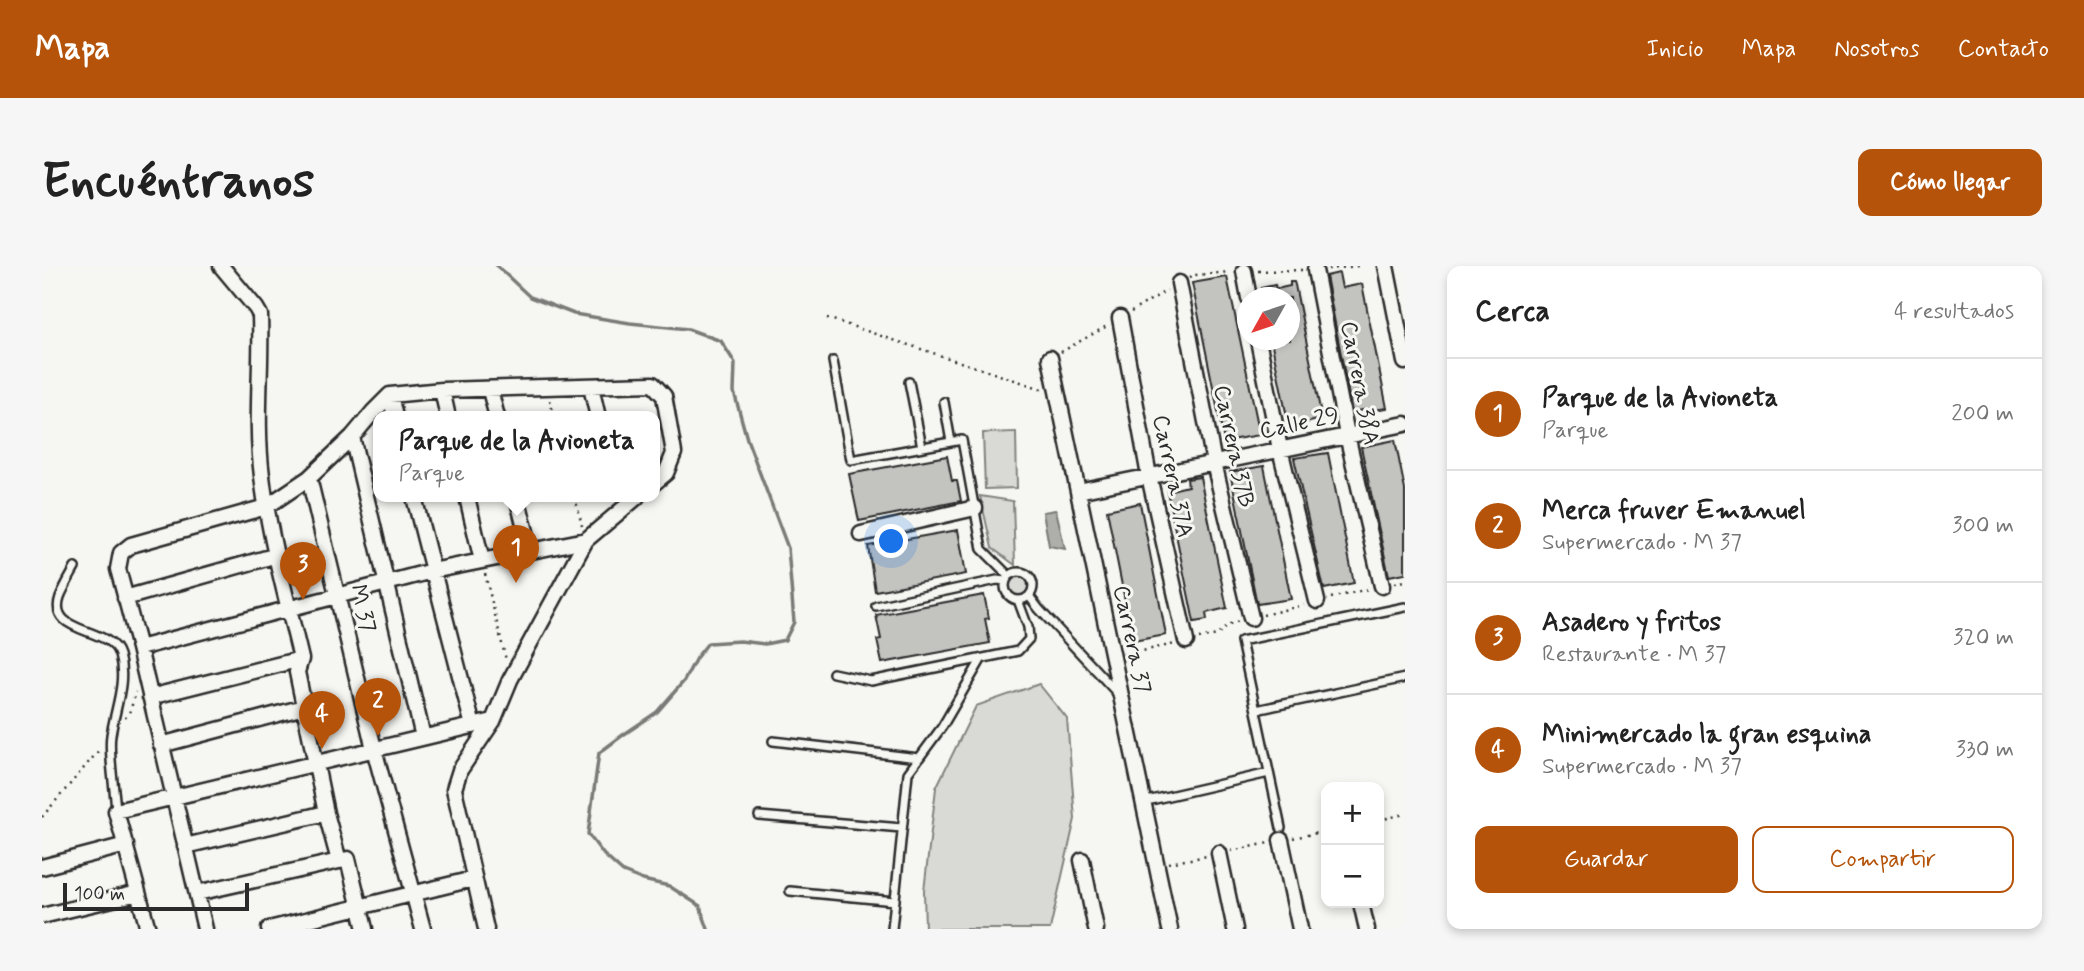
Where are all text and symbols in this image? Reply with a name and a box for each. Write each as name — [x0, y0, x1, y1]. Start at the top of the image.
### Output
text: Mapa — [35, 27, 110, 71]
text: Inicio — [1646, 34, 1704, 65]
text: Mapa — [1742, 34, 1796, 65]
text: Nosotros — [1834, 34, 1920, 65]
text: Contacto — [1958, 34, 2049, 65]
button: Cómo llegar — [1858, 149, 2042, 216]
text: Encuéntranos — [42, 150, 314, 215]
north arrow — [1237, 287, 1300, 350]
text: Cerca — [1475, 292, 1550, 331]
text: 4 resultados — [1894, 297, 2014, 327]
street label: Carrera 38A — [1332, 319, 1386, 448]
street label: Carrera 37B — [1205, 382, 1261, 510]
text: Parque de la Avioneta — [1542, 382, 1778, 416]
text: 1 — [1493, 399, 1503, 429]
text: 200 m — [1951, 399, 2014, 429]
street label: Calle 29 — [1257, 401, 1342, 447]
popup — [373, 411, 660, 502]
street label: Carrera 37A — [1144, 412, 1200, 541]
text: Parque — [1542, 416, 1608, 446]
text: Parque de la Avioneta — [398, 425, 635, 459]
text: Parque — [398, 459, 465, 489]
text: Merca fruver Emanuel — [1542, 494, 1806, 528]
text: 2 — [1492, 511, 1504, 541]
text: 300 m — [1952, 511, 2014, 541]
your location — [874, 524, 908, 558]
pin: 1 — [493, 525, 539, 583]
text: Supermercado · M 37 — [1542, 528, 1742, 558]
pin: 3 — [280, 542, 326, 600]
street label: M 37 — [342, 582, 382, 635]
street label: Carrera 37 — [1105, 583, 1157, 696]
text: Asadero y fritos — [1542, 606, 1721, 640]
text: 3 — [1493, 623, 1503, 653]
text: 320 m — [1953, 623, 2014, 653]
text: Restaurante · M 37 — [1542, 640, 1726, 670]
pin: 2 — [355, 678, 401, 736]
pin: 4 — [299, 691, 345, 749]
text: Minimercado la gran esquina — [1542, 718, 1872, 752]
text: 4 — [1491, 735, 1505, 765]
text: 330 m — [1956, 735, 2014, 765]
text: Supermercado · M 37 — [1542, 752, 1742, 782]
map controls — [1321, 782, 1384, 908]
button: + — [1321, 782, 1384, 845]
button: Guardar — [1475, 826, 1738, 893]
button: Compartir — [1752, 826, 2014, 893]
button: − — [1321, 845, 1384, 908]
scale bar — [63, 880, 248, 912]
text: 100 m — [74, 882, 125, 907]

